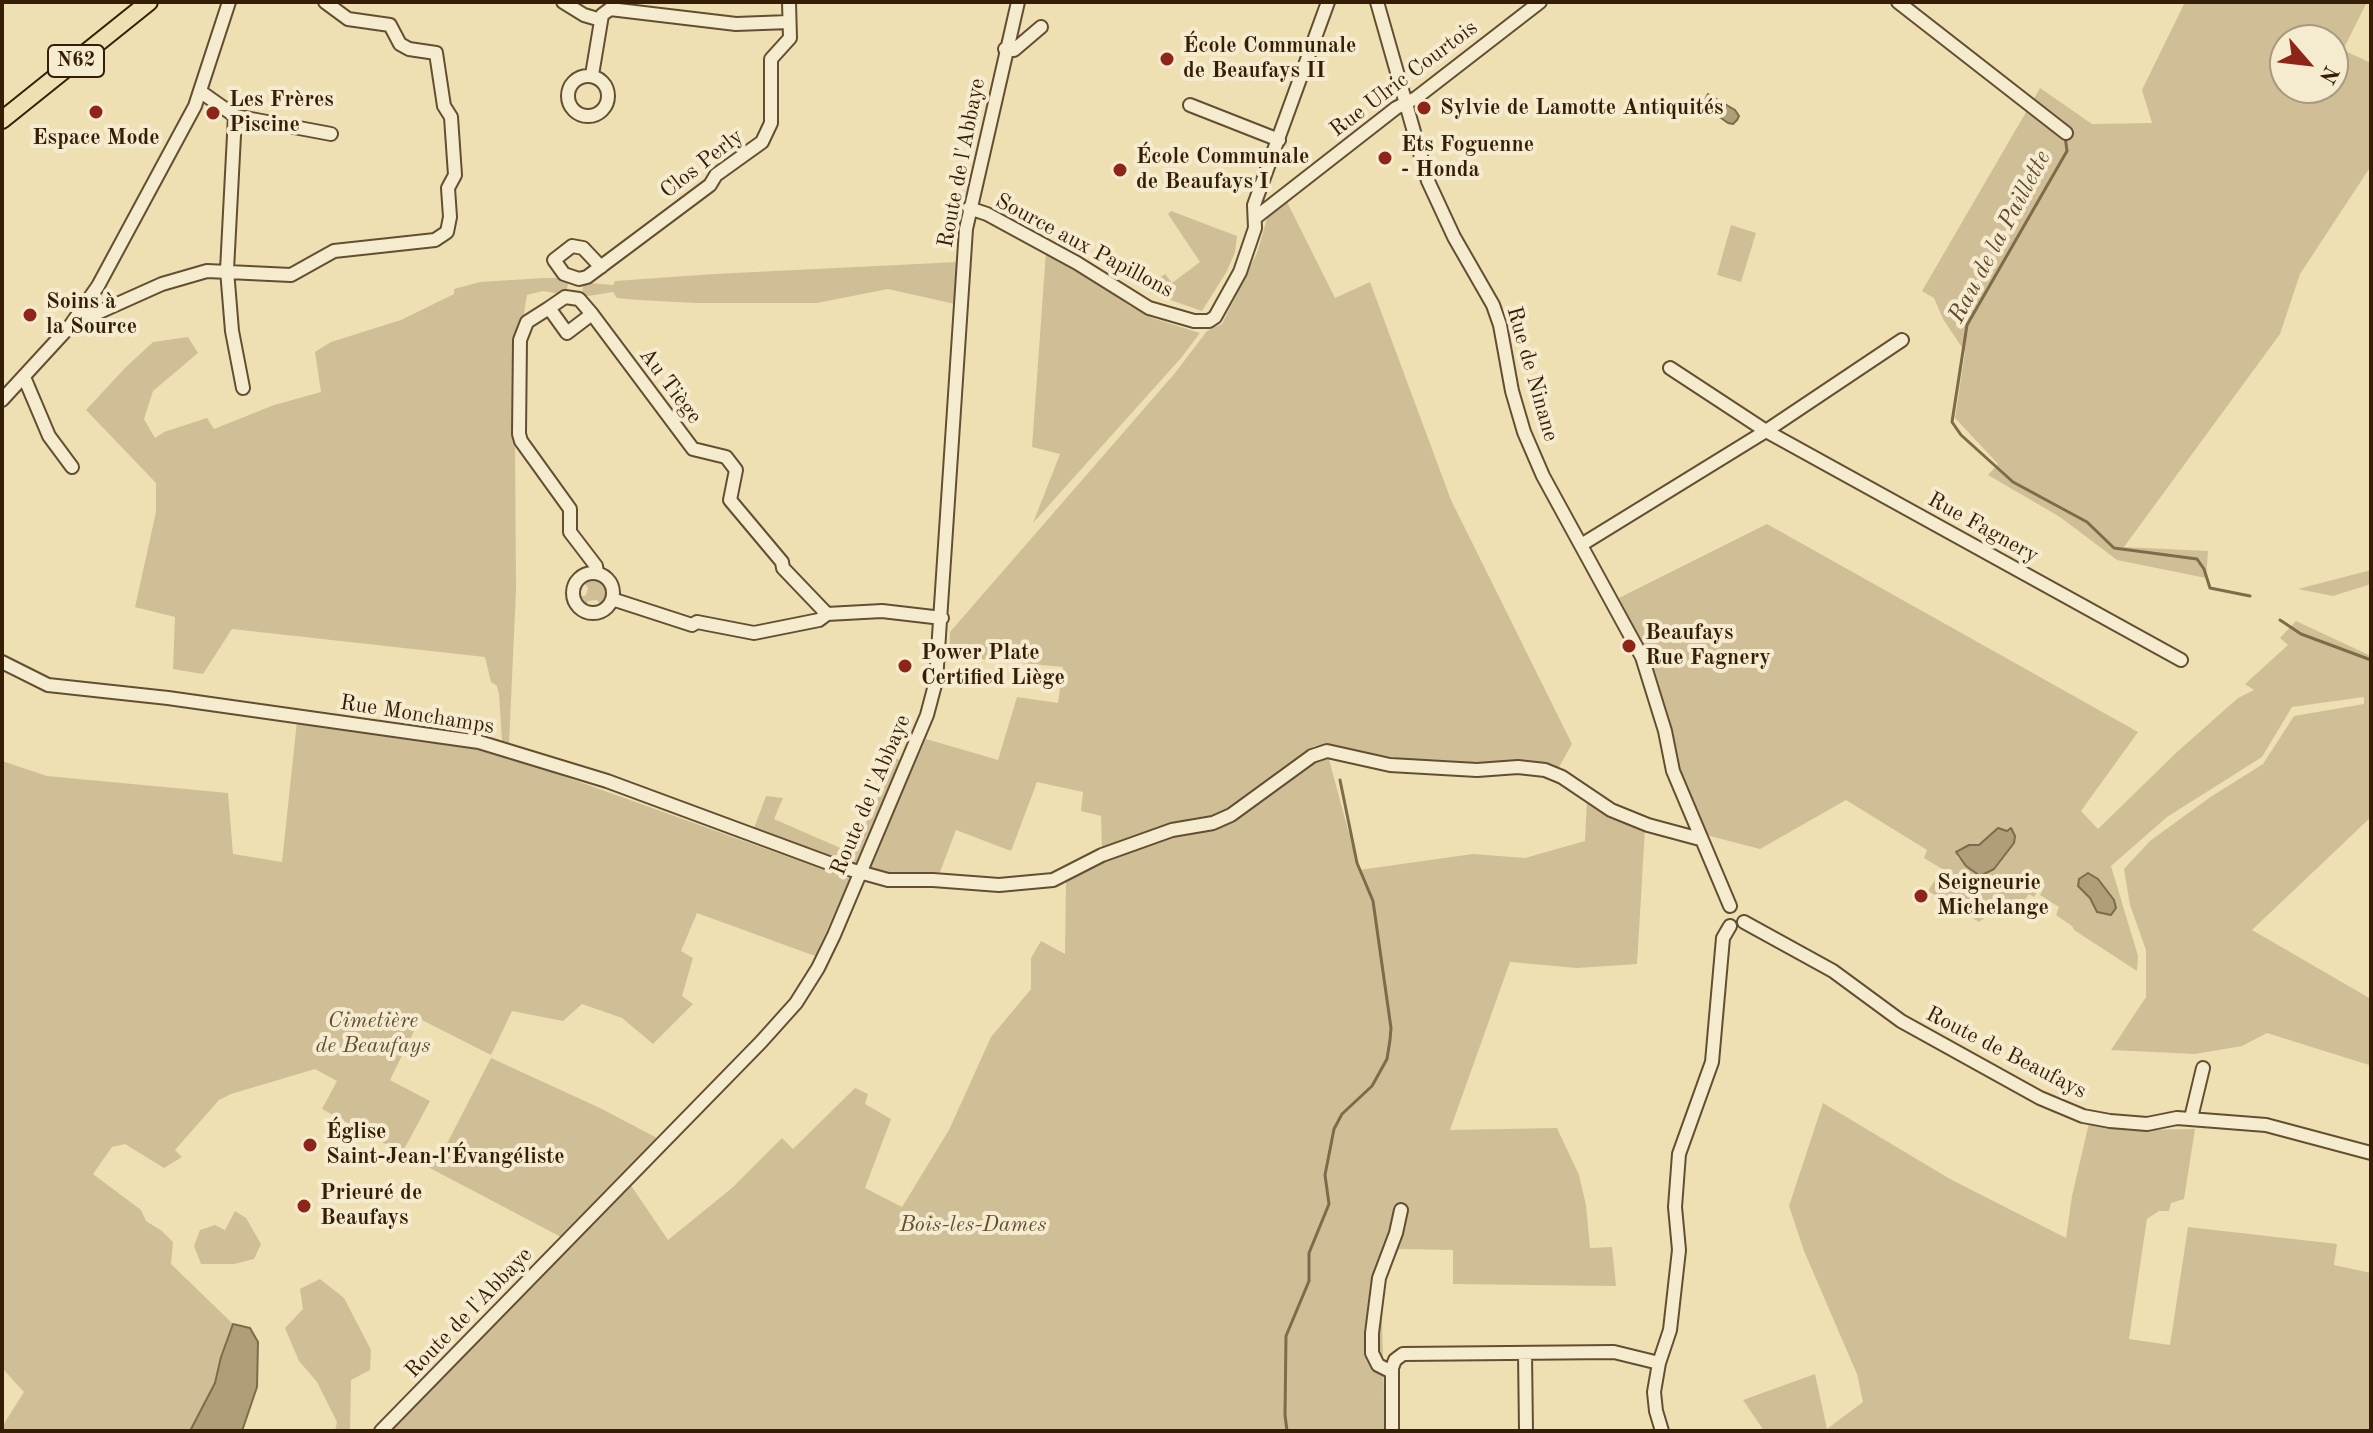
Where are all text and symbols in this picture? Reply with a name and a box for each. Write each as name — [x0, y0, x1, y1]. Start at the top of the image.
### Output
street label: Rue Ulric Courtois — [1325, 15, 1483, 143]
north arrow — [2269, 24, 2349, 104]
place label: École Communale de Beaufays II — [1183, 33, 1356, 84]
road number: N62 — [48, 45, 104, 77]
marker: École Communale de Beaufays II — [1158, 50, 1176, 68]
text: N — [2315, 62, 2342, 87]
street label: Route de l'Abbaye — [933, 76, 991, 250]
place label: Les Frères Piscine — [229, 87, 334, 138]
place label: Sylvie de Lamotte Antiquités — [1440, 95, 1724, 121]
marker: Sylvie de Lamotte Antiquités — [1415, 99, 1433, 117]
marker: Espace Mode — [87, 103, 105, 121]
marker: Les Frères Piscine — [204, 104, 222, 122]
street label: Clos Perly — [655, 123, 749, 205]
place label: Espace Mode — [32, 125, 160, 151]
place label: Ets Foguenne - Honda — [1401, 132, 1534, 184]
place label: École Communale de Beaufays I — [1136, 144, 1309, 196]
water label: Rau de la Paillette — [1942, 146, 2058, 328]
marker: Ets Foguenne - Honda — [1376, 149, 1394, 167]
marker: École Communale de Beaufays I — [1111, 161, 1129, 179]
street label: Source aux Papillons — [990, 188, 1178, 304]
place label: Soins à la Source — [46, 289, 137, 340]
street label: Rue de Ninane — [1500, 303, 1564, 445]
marker: Soins à la Source — [21, 306, 39, 324]
street label: Au Tiège — [633, 343, 707, 429]
street label: Rue Fagnery — [1923, 487, 2043, 569]
place label: Beaufays Rue Fagnery — [1645, 620, 1771, 672]
marker: Beaufays Rue Fagnery — [1620, 637, 1638, 655]
place label: Power Plate Certified Liège — [921, 640, 1065, 692]
marker: Power Plate Certified Liège — [896, 657, 914, 675]
street label: Rue Monchamps — [338, 690, 496, 740]
street label: Route de l'Abbaye — [825, 711, 917, 879]
place label: Seigneurie Michelange — [1937, 870, 2049, 922]
marker: Seigneurie Michelange — [1912, 887, 1930, 905]
street label: Route de Beaufays — [1921, 1001, 2091, 1105]
park label: Cimetière de Beaufays — [316, 1008, 430, 1060]
place label: Église Saint-Jean-l'Évangéliste — [326, 1119, 565, 1170]
marker: Église Saint-Jean-l'Évangéliste — [301, 1136, 319, 1154]
place label: Prieuré de Beaufays — [320, 1180, 422, 1232]
marker: Prieuré de Beaufays — [295, 1197, 313, 1215]
park label: Bois-les-Dames — [899, 1212, 1047, 1238]
street label: Route de l'Abbaye — [400, 1242, 538, 1384]

